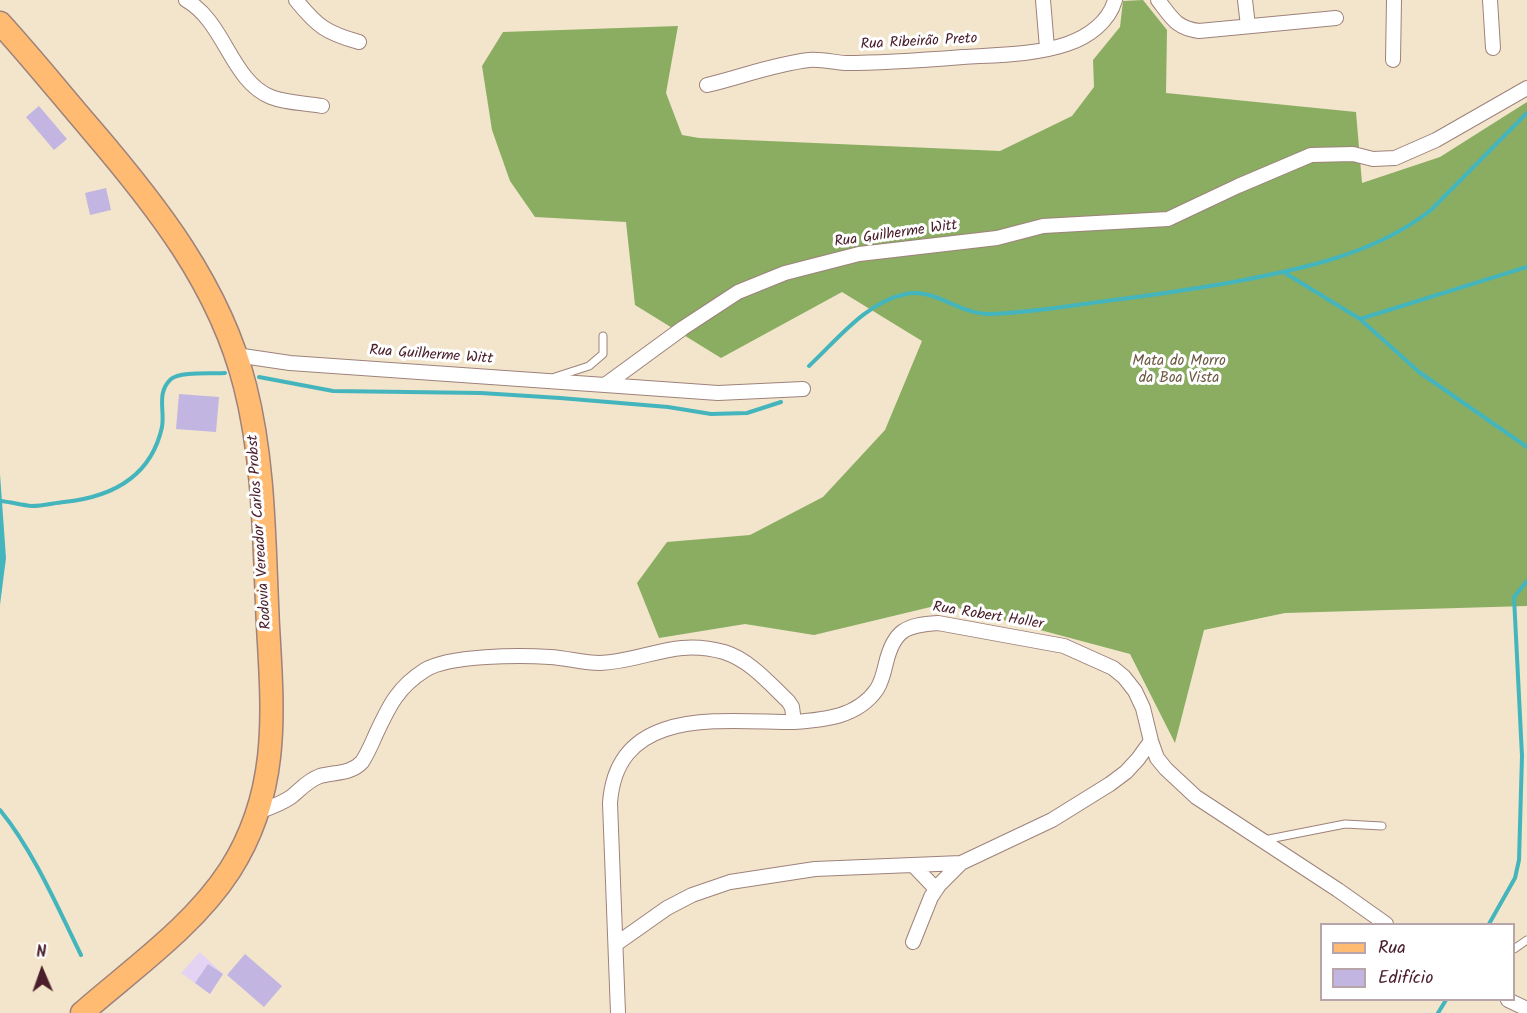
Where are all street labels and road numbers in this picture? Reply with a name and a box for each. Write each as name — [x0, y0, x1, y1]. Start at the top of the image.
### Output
street label: Rua Ribeirão Preto — [860, 31, 978, 55]
street label: Rua Guilherme Witt — [833, 217, 959, 253]
street label: Rua Guilherme Witt — [369, 343, 493, 369]
street label: Rodovia Vereador Carlos Probst — [245, 434, 277, 630]
street label: Rua Robert Holler — [931, 599, 1045, 635]

